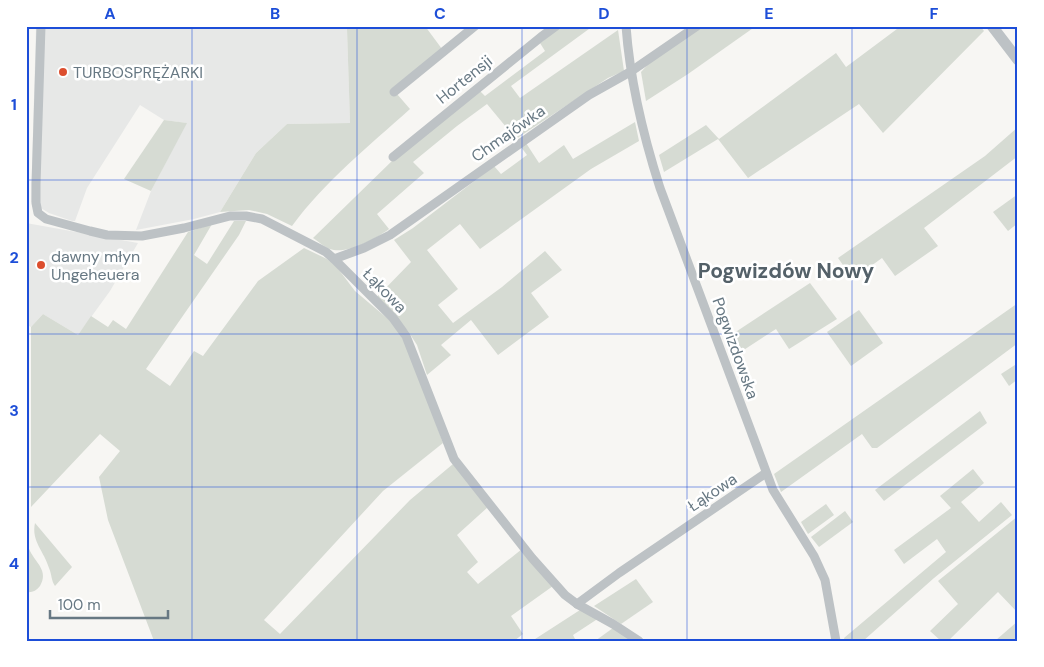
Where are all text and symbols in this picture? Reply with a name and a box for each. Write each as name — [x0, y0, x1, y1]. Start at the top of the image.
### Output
text: A — [104, 3, 116, 24]
text: B — [270, 3, 280, 24]
text: C — [434, 3, 446, 24]
text: D — [598, 3, 610, 24]
text: E — [764, 3, 774, 24]
text: F — [930, 3, 939, 24]
street label: Hortensji — [432, 50, 497, 108]
place label: TURBOSPRĘŻARKI — [73, 62, 203, 83]
marker: TURBOSPRĘŻARKI — [57, 66, 69, 78]
text: 1 — [11, 94, 17, 115]
street label: Chmajówka — [467, 100, 549, 167]
place label: dawny młyn Ungeheuera — [51, 246, 140, 285]
text: 2 — [9, 247, 19, 268]
district label: Pogwizdów Nowy — [698, 257, 874, 285]
marker: dawny młyn Ungeheuera — [35, 259, 47, 271]
street label: Łąkowa — [358, 263, 411, 317]
street label: Pogwizdowska — [707, 295, 764, 402]
text: 3 — [9, 400, 19, 421]
street label: Łąkowa — [684, 468, 741, 516]
text: 4 — [9, 553, 19, 574]
scale bar — [50, 587, 168, 619]
text: 100 m — [58, 595, 101, 615]

